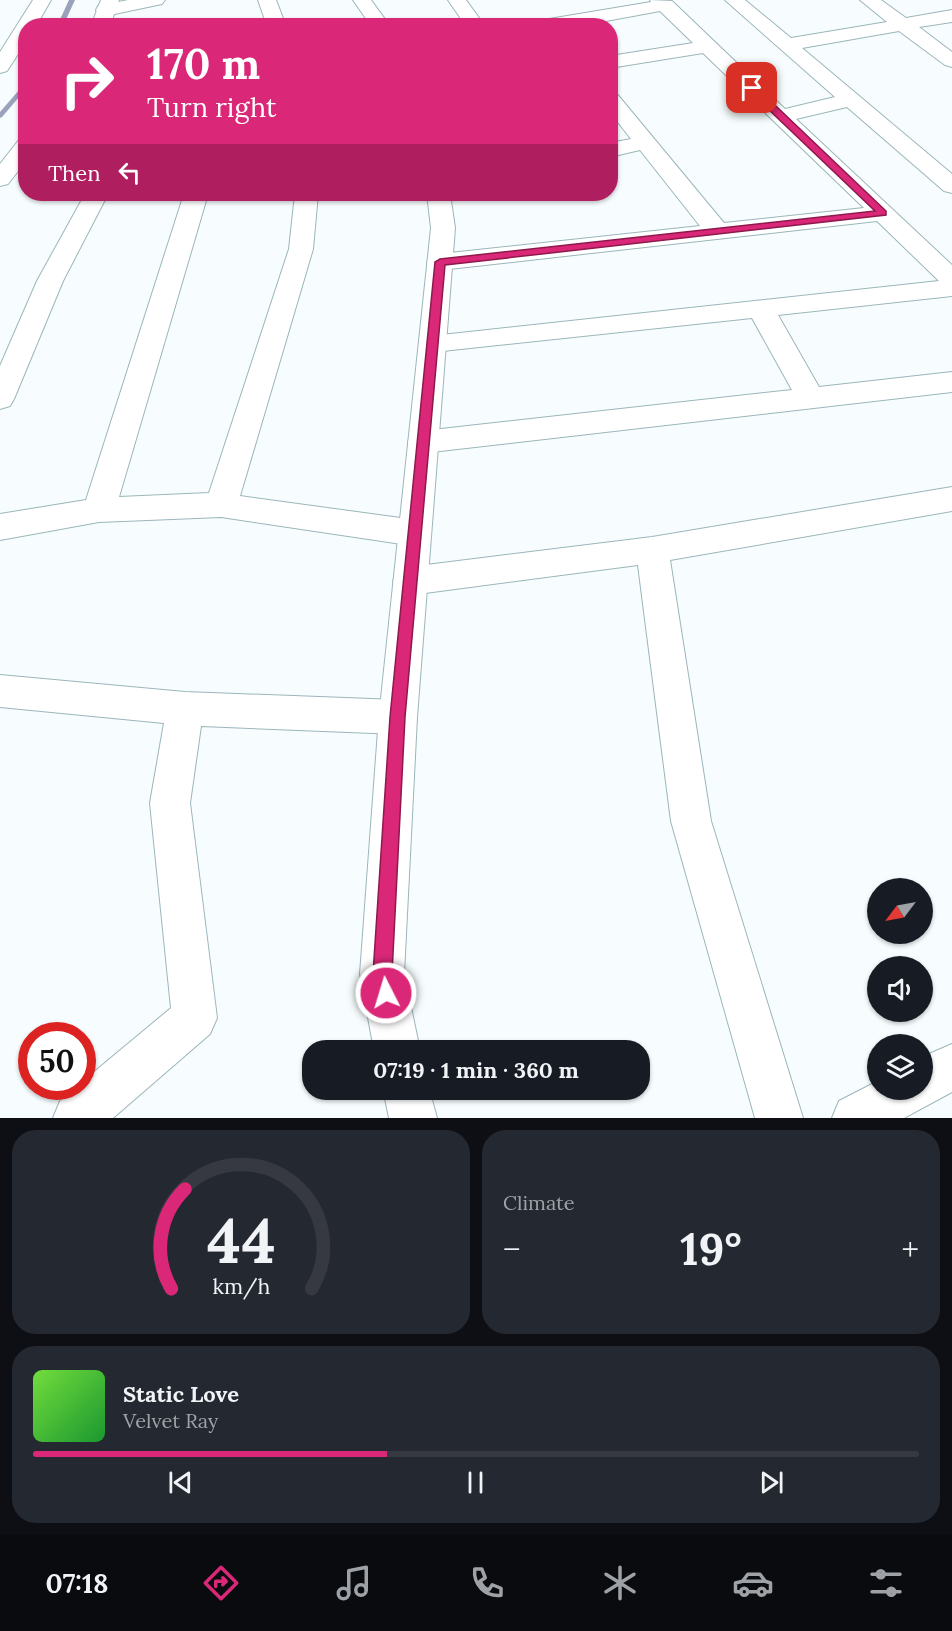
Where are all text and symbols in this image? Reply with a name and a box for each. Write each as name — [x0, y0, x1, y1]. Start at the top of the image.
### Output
text: 170 m — [147, 37, 260, 91]
icon: right — [48, 42, 126, 120]
pin — [726, 62, 777, 113]
icon: arrive — [735, 71, 768, 104]
text: Turn right — [147, 90, 276, 124]
icon: left — [113, 156, 146, 189]
text: Then — [48, 159, 101, 187]
north arrow — [867, 878, 933, 944]
map controls — [867, 878, 933, 1100]
button: sound — [867, 956, 933, 1022]
position arrow — [354, 961, 418, 1025]
speed limit sign: 50 — [18, 1022, 96, 1100]
button: layers — [867, 1034, 933, 1100]
text: 07:19 · 1 min · 360 m — [373, 1056, 579, 1084]
text: Climate — [503, 1190, 575, 1215]
text: 44 — [207, 1200, 275, 1280]
text: 19° — [680, 1220, 742, 1277]
text: − — [503, 1228, 521, 1270]
text: + — [901, 1228, 919, 1270]
text: km/h — [212, 1272, 270, 1300]
text: Static Love — [123, 1380, 239, 1408]
text: Velvet Ray — [123, 1408, 218, 1433]
icon: previous — [164, 1466, 197, 1499]
icon: pause — [459, 1466, 492, 1499]
icon: next — [755, 1466, 788, 1499]
icon: directions — [200, 1562, 242, 1604]
icon: music — [333, 1562, 375, 1604]
icon: phone — [466, 1562, 508, 1604]
icon: climate — [599, 1562, 641, 1604]
icon: car — [732, 1562, 774, 1604]
icon: filters — [865, 1562, 907, 1604]
text: 07:18 — [46, 1566, 109, 1600]

